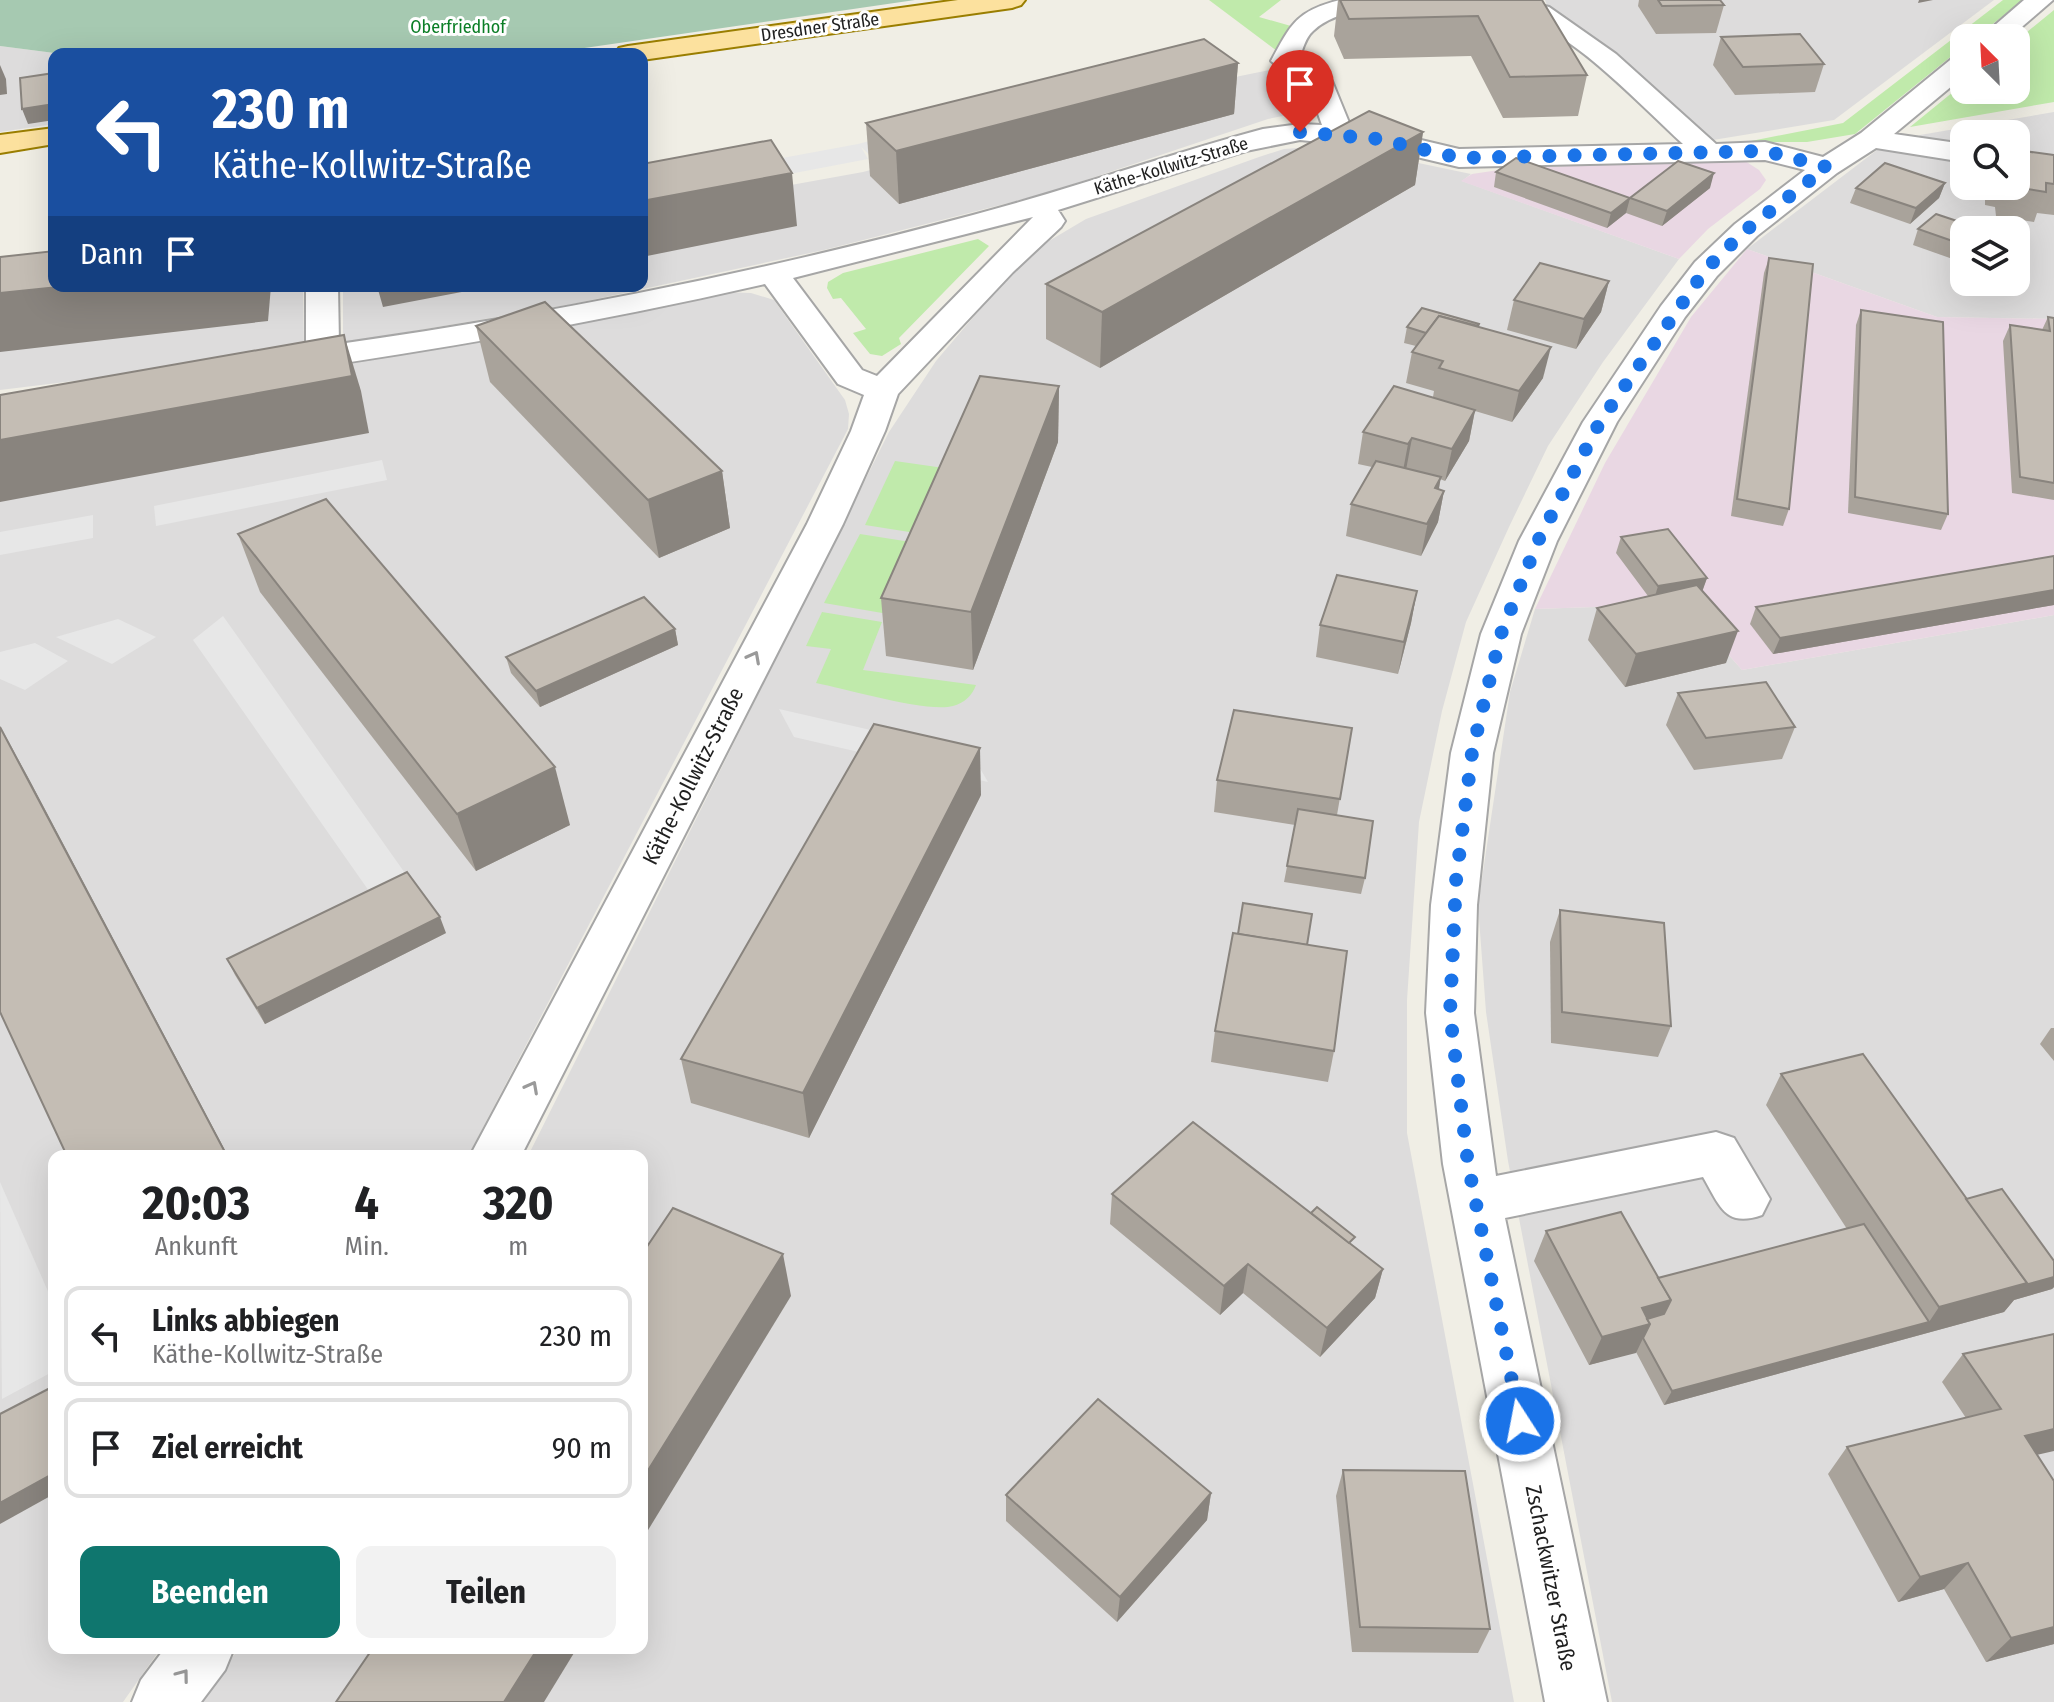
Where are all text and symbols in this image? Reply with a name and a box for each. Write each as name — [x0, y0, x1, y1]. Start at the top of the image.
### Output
street label: Dresdner Straße — [759, 8, 881, 46]
park label: Oberfriedhof — [410, 16, 507, 38]
north arrow — [1950, 24, 2030, 104]
map controls — [1950, 24, 2030, 296]
pin — [1266, 50, 1334, 132]
icon: arrive — [1278, 62, 1322, 106]
text: 230 m — [212, 76, 349, 143]
icon: left — [80, 80, 184, 184]
button: search — [1950, 120, 2030, 200]
street label: Käthe-Kollwitz-Straße — [1091, 132, 1251, 200]
text: Käthe-Kollwitz-Straße — [212, 144, 532, 188]
button: layers — [1950, 216, 2030, 296]
icon: arrive — [159, 232, 203, 276]
text: Dann — [80, 236, 143, 272]
one-way arrow — [744, 651, 759, 666]
street label: Käthe-Kollwitz-Straße — [637, 683, 749, 869]
one-way arrow — [523, 1081, 538, 1096]
text: 20:03 — [142, 1174, 250, 1232]
text: 4 — [354, 1174, 379, 1232]
text: 320 — [483, 1174, 554, 1232]
text: Ankunft — [155, 1231, 238, 1262]
text: Min. — [344, 1231, 389, 1262]
text: m — [508, 1231, 528, 1262]
text: Links abbiegen — [152, 1303, 340, 1339]
icon: left — [84, 1314, 128, 1358]
text: 230 m — [540, 1318, 612, 1354]
text: Käthe-Kollwitz-Straße — [152, 1339, 383, 1370]
position arrow — [1478, 1379, 1562, 1463]
icon: arrive — [84, 1426, 128, 1470]
text: Ziel erreicht — [152, 1430, 303, 1466]
text: 90 m — [552, 1430, 612, 1466]
street label: Zschackwitzer Straße — [1520, 1483, 1582, 1673]
button: Beenden — [80, 1546, 340, 1638]
button: Teilen — [356, 1546, 616, 1638]
one-way arrow — [173, 1669, 188, 1684]

